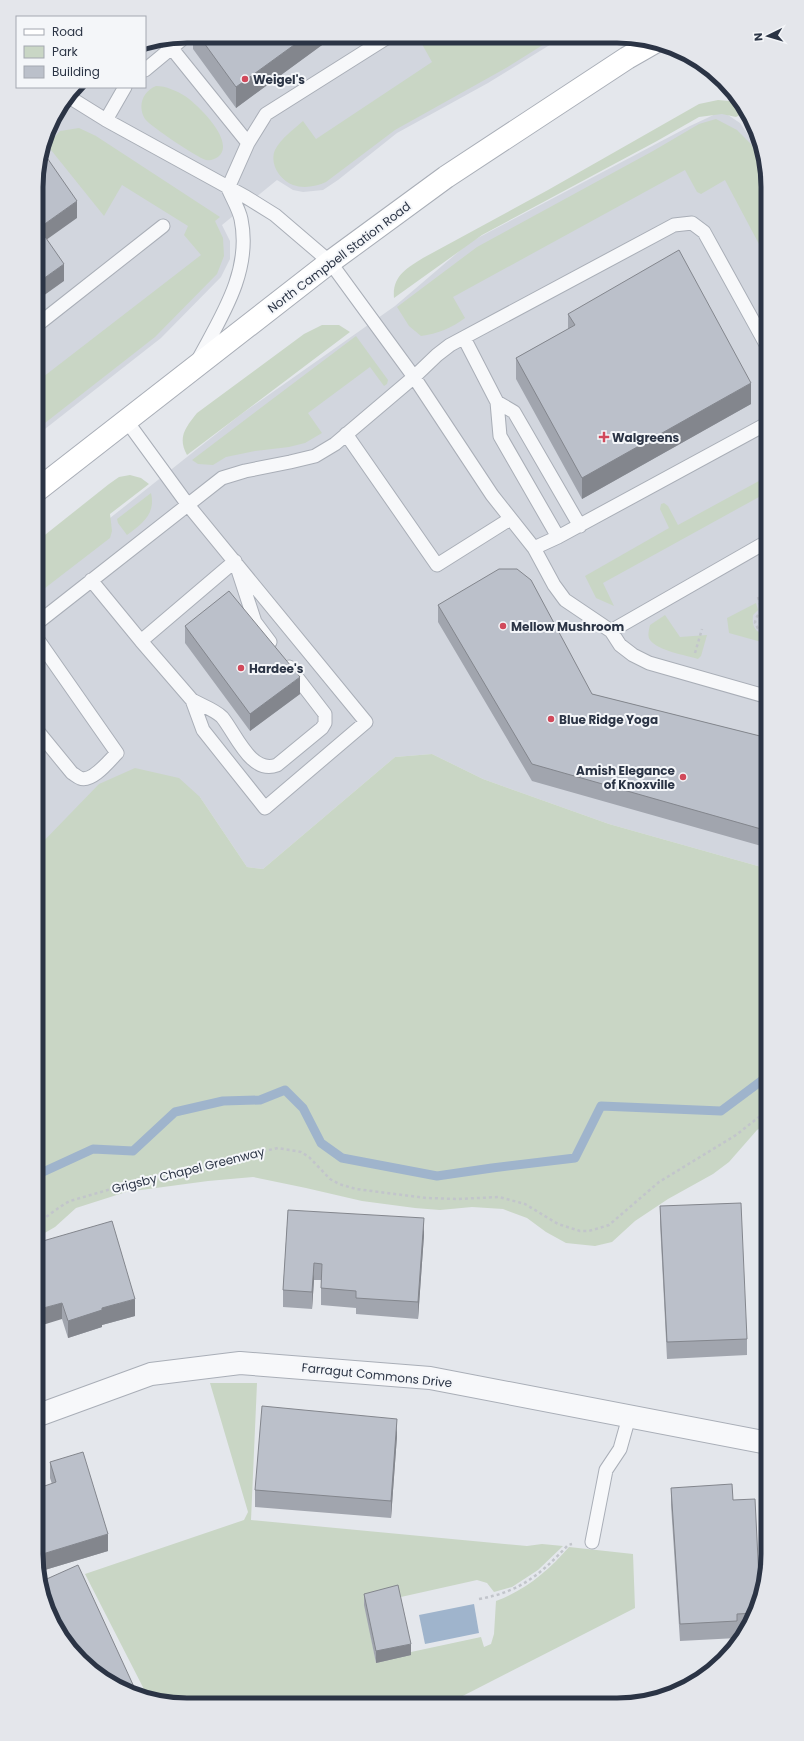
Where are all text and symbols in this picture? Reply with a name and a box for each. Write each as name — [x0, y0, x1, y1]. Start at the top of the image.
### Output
legend — [16, 16, 146, 88]
north arrow — [748, 16, 788, 56]
text: Road — [52, 23, 83, 40]
text: N — [750, 32, 766, 42]
text: Park — [52, 43, 79, 60]
text: Building — [52, 63, 100, 80]
place label: Weigel's — [253, 71, 305, 88]
marker: Weigel's — [240, 74, 250, 84]
street label: North Campbell Station Road — [264, 198, 414, 316]
place label: Walgreens — [612, 429, 679, 446]
marker: Walgreens — [599, 432, 609, 442]
place label: Mellow Mushroom — [511, 618, 624, 635]
marker: Mellow Mushroom — [498, 621, 508, 631]
place label: Hardee's — [249, 660, 304, 677]
marker: Hardee's — [236, 663, 246, 673]
place label: Blue Ridge Yoga — [559, 711, 658, 728]
marker: Blue Ridge Yoga — [546, 714, 556, 724]
place label: Amish Elegance of Knoxville — [576, 762, 676, 793]
marker: Amish Elegance of Knoxville — [678, 772, 688, 782]
street label: Grigsby Chapel Greenway — [110, 1143, 266, 1197]
street label: Farragut Commons Drive — [301, 1359, 453, 1391]

